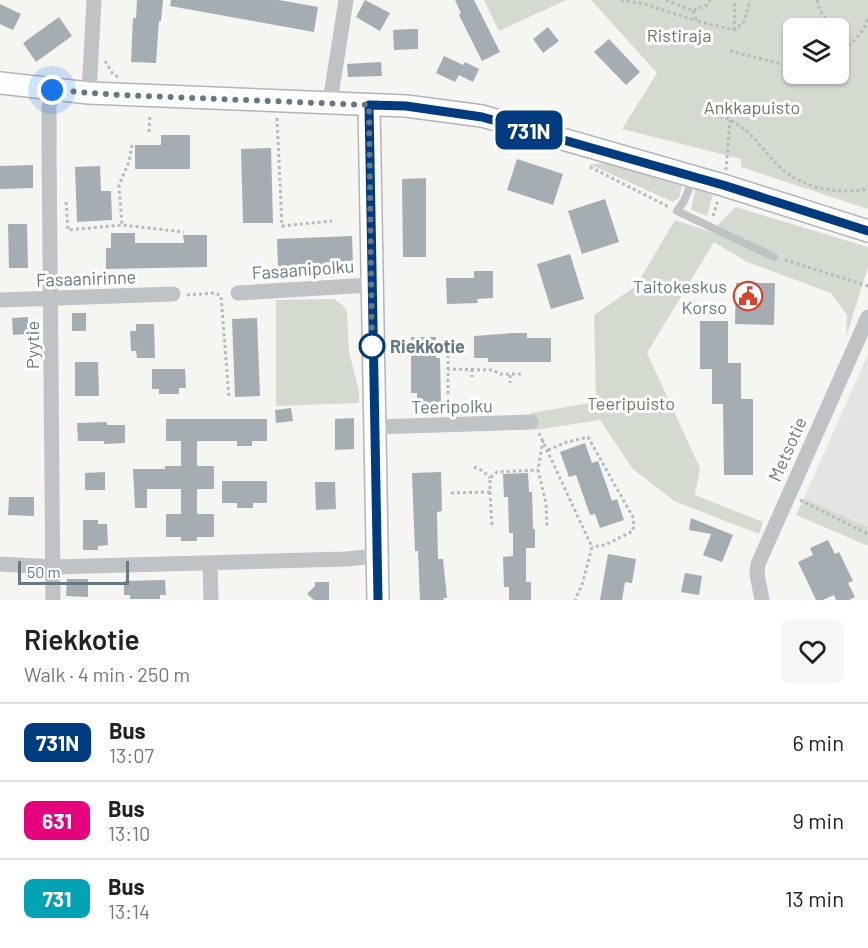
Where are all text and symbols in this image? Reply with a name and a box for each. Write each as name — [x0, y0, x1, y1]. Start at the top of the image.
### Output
map controls — [783, 18, 849, 84]
button: layers — [783, 18, 849, 84]
park label: Ristiraja — [647, 24, 711, 46]
your location — [37, 75, 67, 105]
park label: Ankkapuisto — [704, 96, 800, 118]
line badge: 731N — [487, 110, 571, 150]
text: 731N — [507, 118, 551, 143]
street label: Fasaanipolku — [251, 254, 355, 284]
street label: Fasaanirinne — [36, 265, 136, 291]
place label: Taitokeskus Korso — [633, 275, 727, 318]
public building icon: Taitokeskus Korso — [732, 280, 764, 312]
street label: Pyytie — [21, 321, 43, 369]
marker: Riekkotie — [359, 333, 385, 359]
place label: Riekkotie — [390, 335, 465, 357]
park label: Teeripuisto — [587, 392, 675, 414]
street label: Teeripolku — [411, 394, 493, 418]
street label: Metsotie — [763, 413, 811, 485]
scale bar — [18, 558, 129, 586]
text: 50 m — [27, 562, 61, 581]
button: heart — [781, 620, 844, 683]
text: Riekkotie — [24, 622, 140, 656]
text: Walk · 4 min · 250 m — [24, 662, 190, 686]
text: Bus — [109, 717, 146, 743]
text: 6 min — [793, 729, 844, 755]
text: 731N — [36, 730, 79, 755]
text: 13:07 — [109, 743, 154, 767]
text: Bus — [108, 795, 145, 821]
text: 9 min — [792, 807, 844, 833]
text: 631 — [42, 808, 72, 833]
text: 13:10 — [108, 821, 150, 845]
text: Bus — [108, 873, 145, 899]
text: 13 min — [785, 885, 844, 911]
text: 731 — [42, 886, 72, 911]
text: 13:14 — [108, 899, 150, 923]

